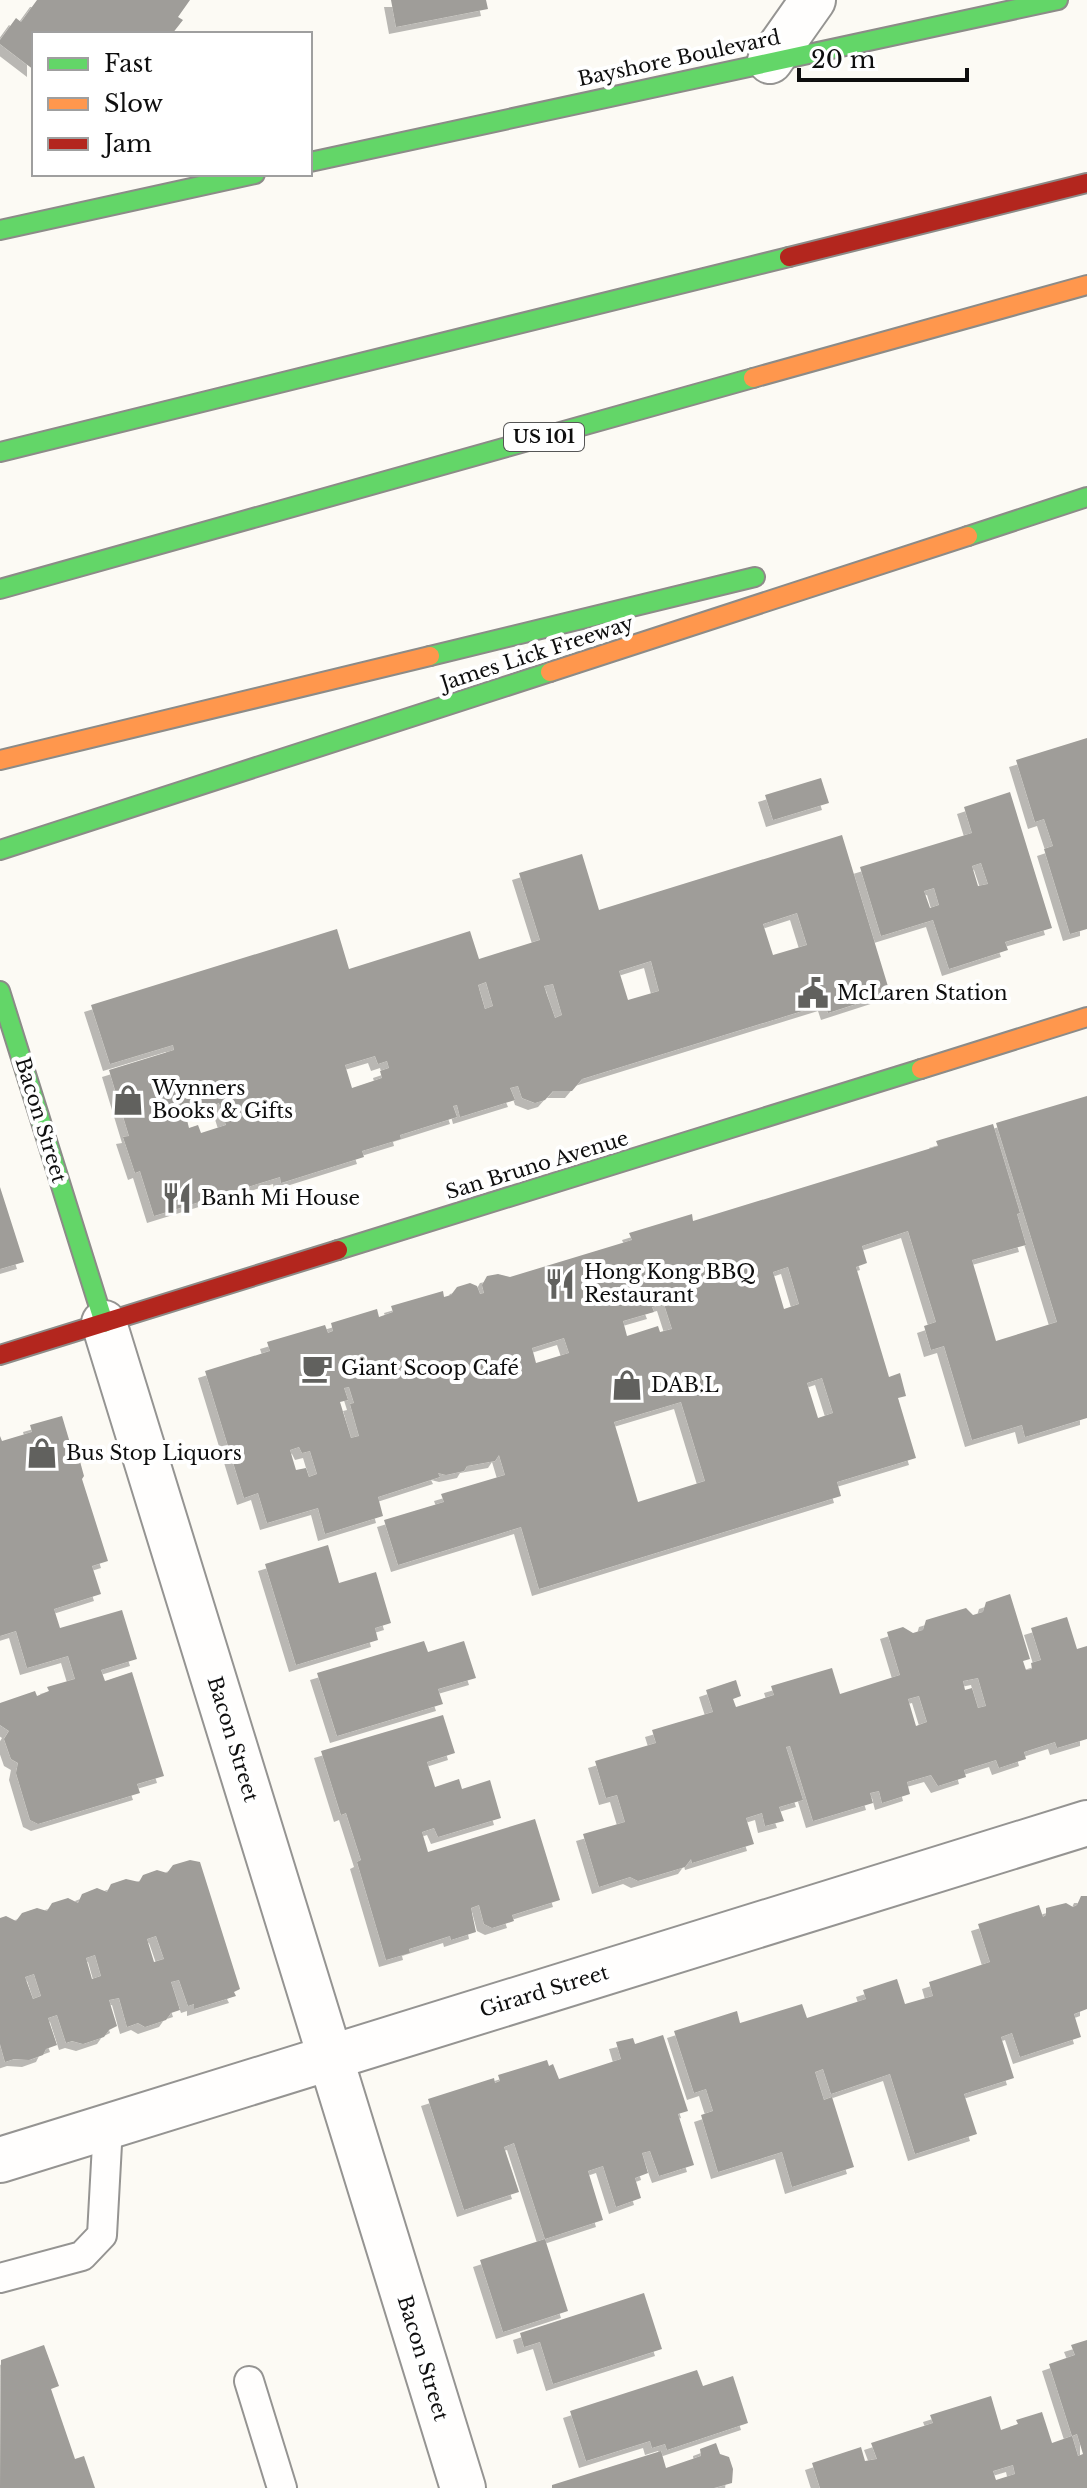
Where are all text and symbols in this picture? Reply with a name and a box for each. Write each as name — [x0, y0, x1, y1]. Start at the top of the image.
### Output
street label: Bayshore Boulevard — [576, 25, 782, 91]
legend — [32, 32, 312, 176]
scale bar — [799, 32, 967, 82]
text: 20 m — [811, 45, 876, 74]
text: Fast — [104, 49, 152, 78]
text: Slow — [104, 89, 163, 118]
text: Jam — [101, 129, 152, 158]
road number: US 101 — [504, 423, 584, 451]
street label: James Lick Freeway — [435, 610, 637, 696]
public building icon: McLaren Station — [796, 976, 830, 1010]
place label: McLaren Station — [837, 981, 1008, 1005]
street label: Bacon Street — [11, 1054, 72, 1186]
place label: Wynners Books & Gifts — [151, 1076, 293, 1123]
shop icon: Wynners Books & Gifts — [111, 1083, 145, 1117]
street label: San Bruno Avenue — [443, 1126, 631, 1204]
restaurant icon: Banh Mi House — [160, 1181, 194, 1215]
place label: Banh Mi House — [201, 1186, 360, 1210]
place label: Hong Kong BBQ Restaurant — [584, 1260, 755, 1307]
restaurant icon: Hong Kong BBQ Restaurant — [543, 1267, 577, 1301]
cafe icon: Giant Scoop Café — [300, 1351, 334, 1385]
place label: Giant Scoop Café — [341, 1356, 519, 1380]
shop icon: DAB.L — [610, 1368, 644, 1402]
place label: DAB.L — [651, 1373, 719, 1397]
shop icon: Bus Stop Liquors — [25, 1436, 59, 1470]
place label: Bus Stop Liquors — [66, 1441, 242, 1465]
street label: Bacon Street — [203, 1673, 264, 1805]
street label: Girard Street — [477, 1960, 612, 2022]
street label: Bacon Street — [393, 2292, 454, 2424]

